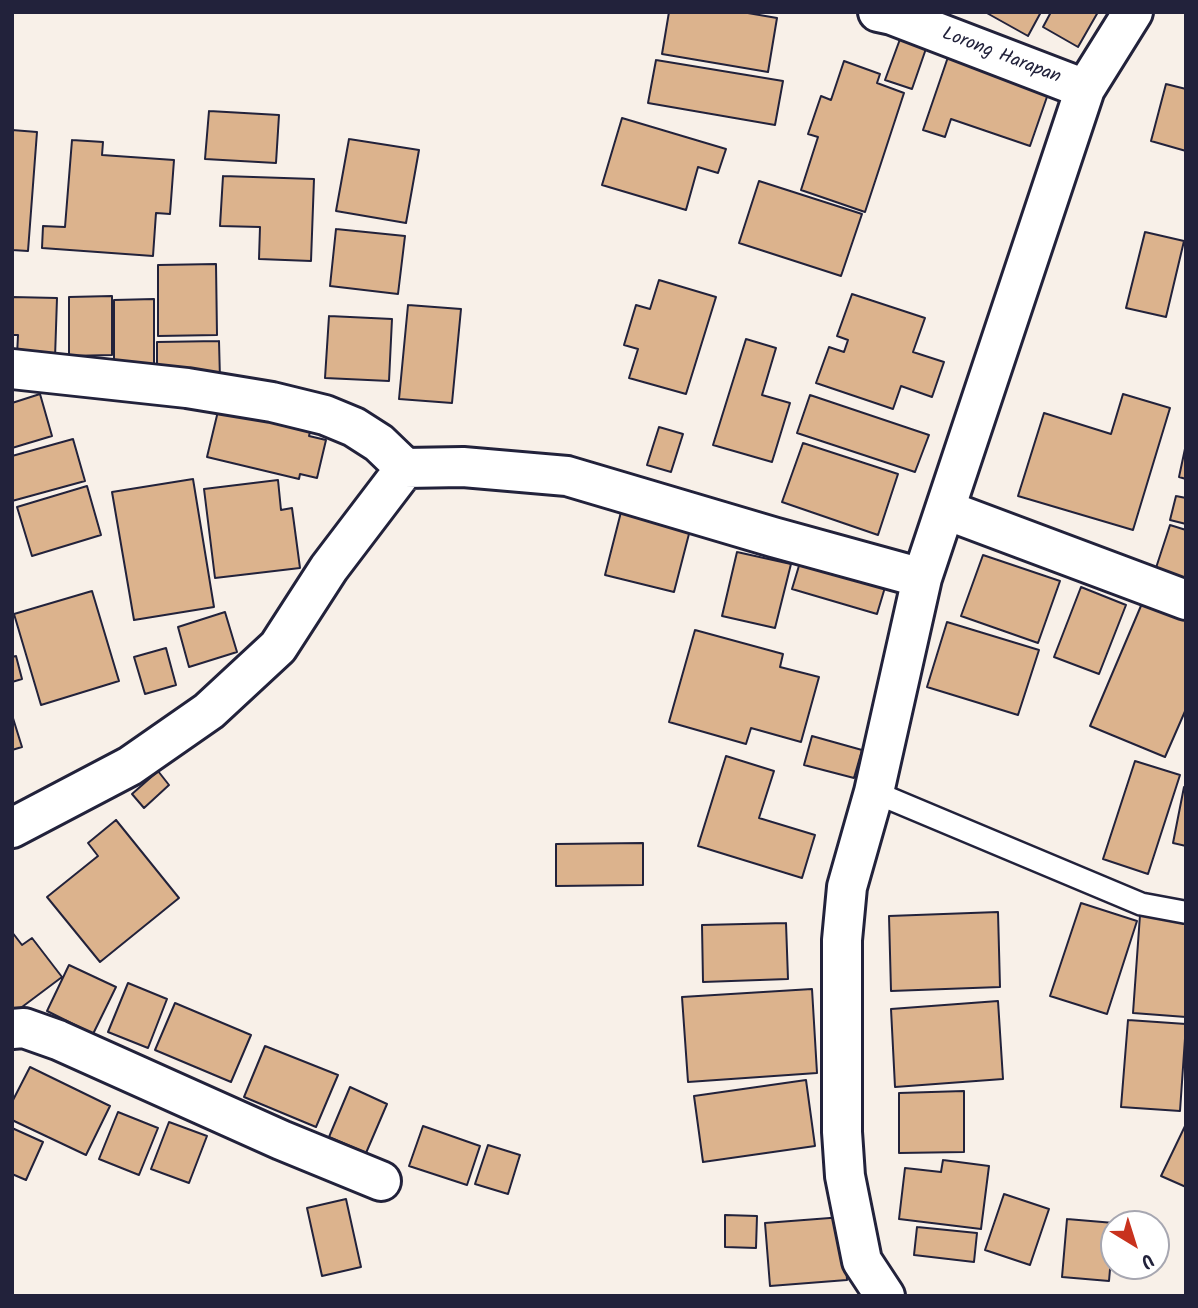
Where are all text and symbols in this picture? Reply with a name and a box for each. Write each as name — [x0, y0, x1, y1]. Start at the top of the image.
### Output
street label: Lorong Harapan — [938, 24, 1064, 90]
north arrow — [1100, 1210, 1170, 1280]
text: U — [1133, 1245, 1160, 1275]

